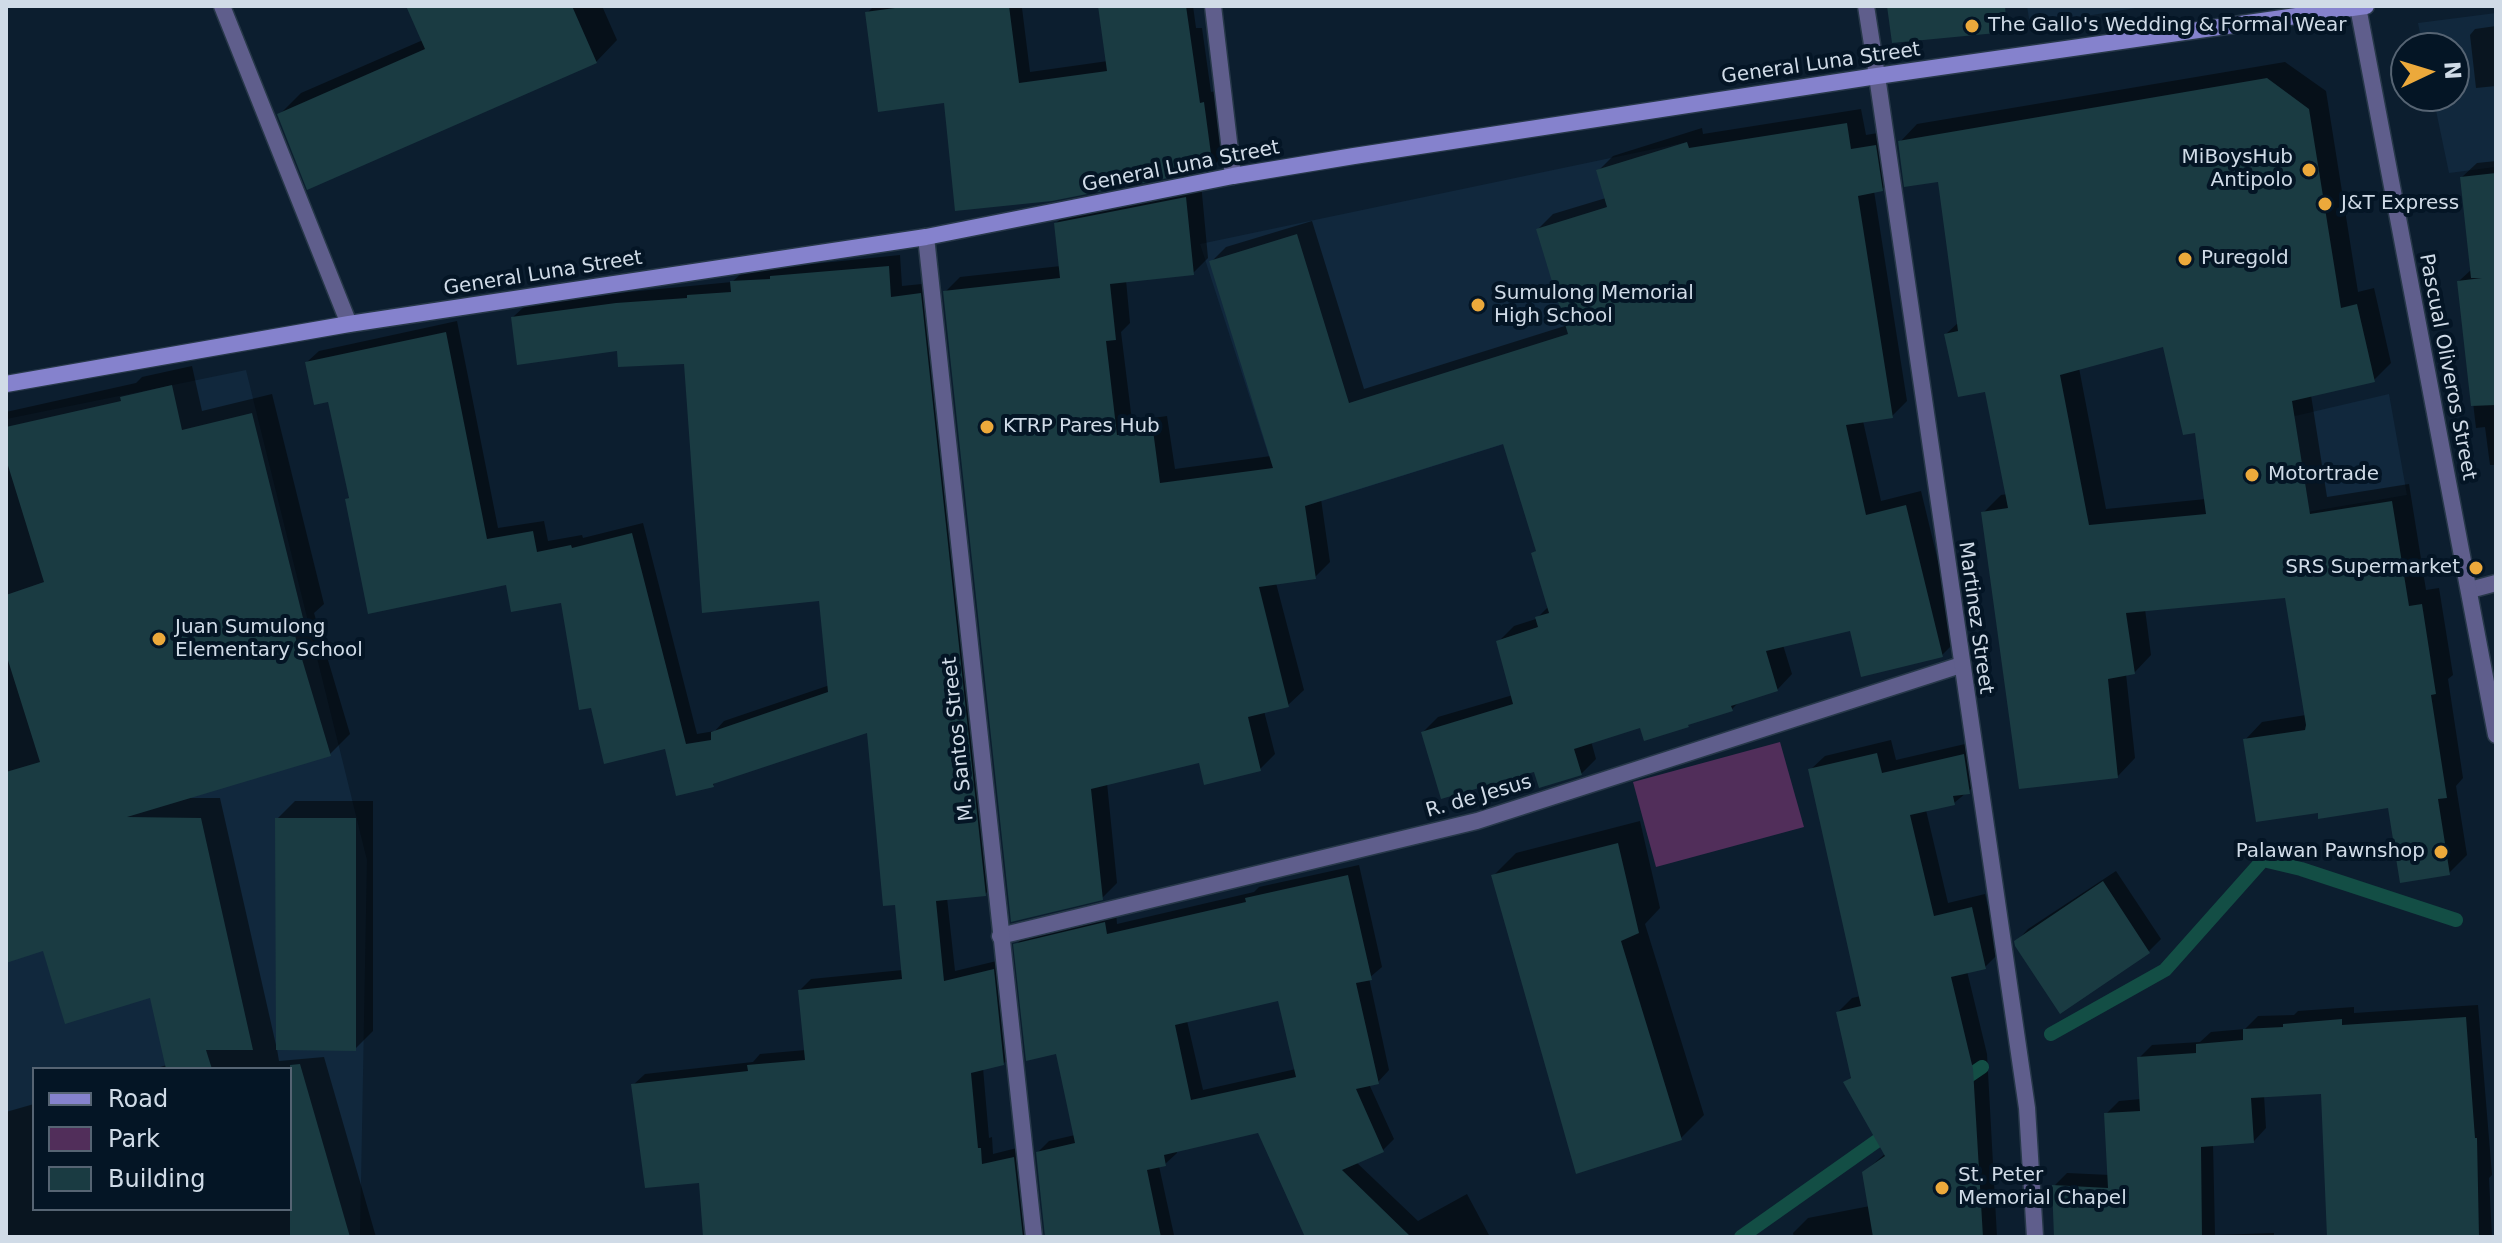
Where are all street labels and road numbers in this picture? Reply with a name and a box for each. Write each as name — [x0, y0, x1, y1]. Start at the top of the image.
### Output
street label: General Luna Street — [1720, 38, 1922, 90]
street label: General Luna Street — [1080, 136, 1282, 198]
street label: General Luna Street — [442, 246, 644, 302]
street label: Pascual Oliveros Street — [2413, 252, 2481, 482]
street label: Martinez Street — [1952, 540, 1998, 696]
street label: M. Santos Street — [938, 656, 980, 822]
street label: R. de Jesus — [1423, 770, 1535, 824]

